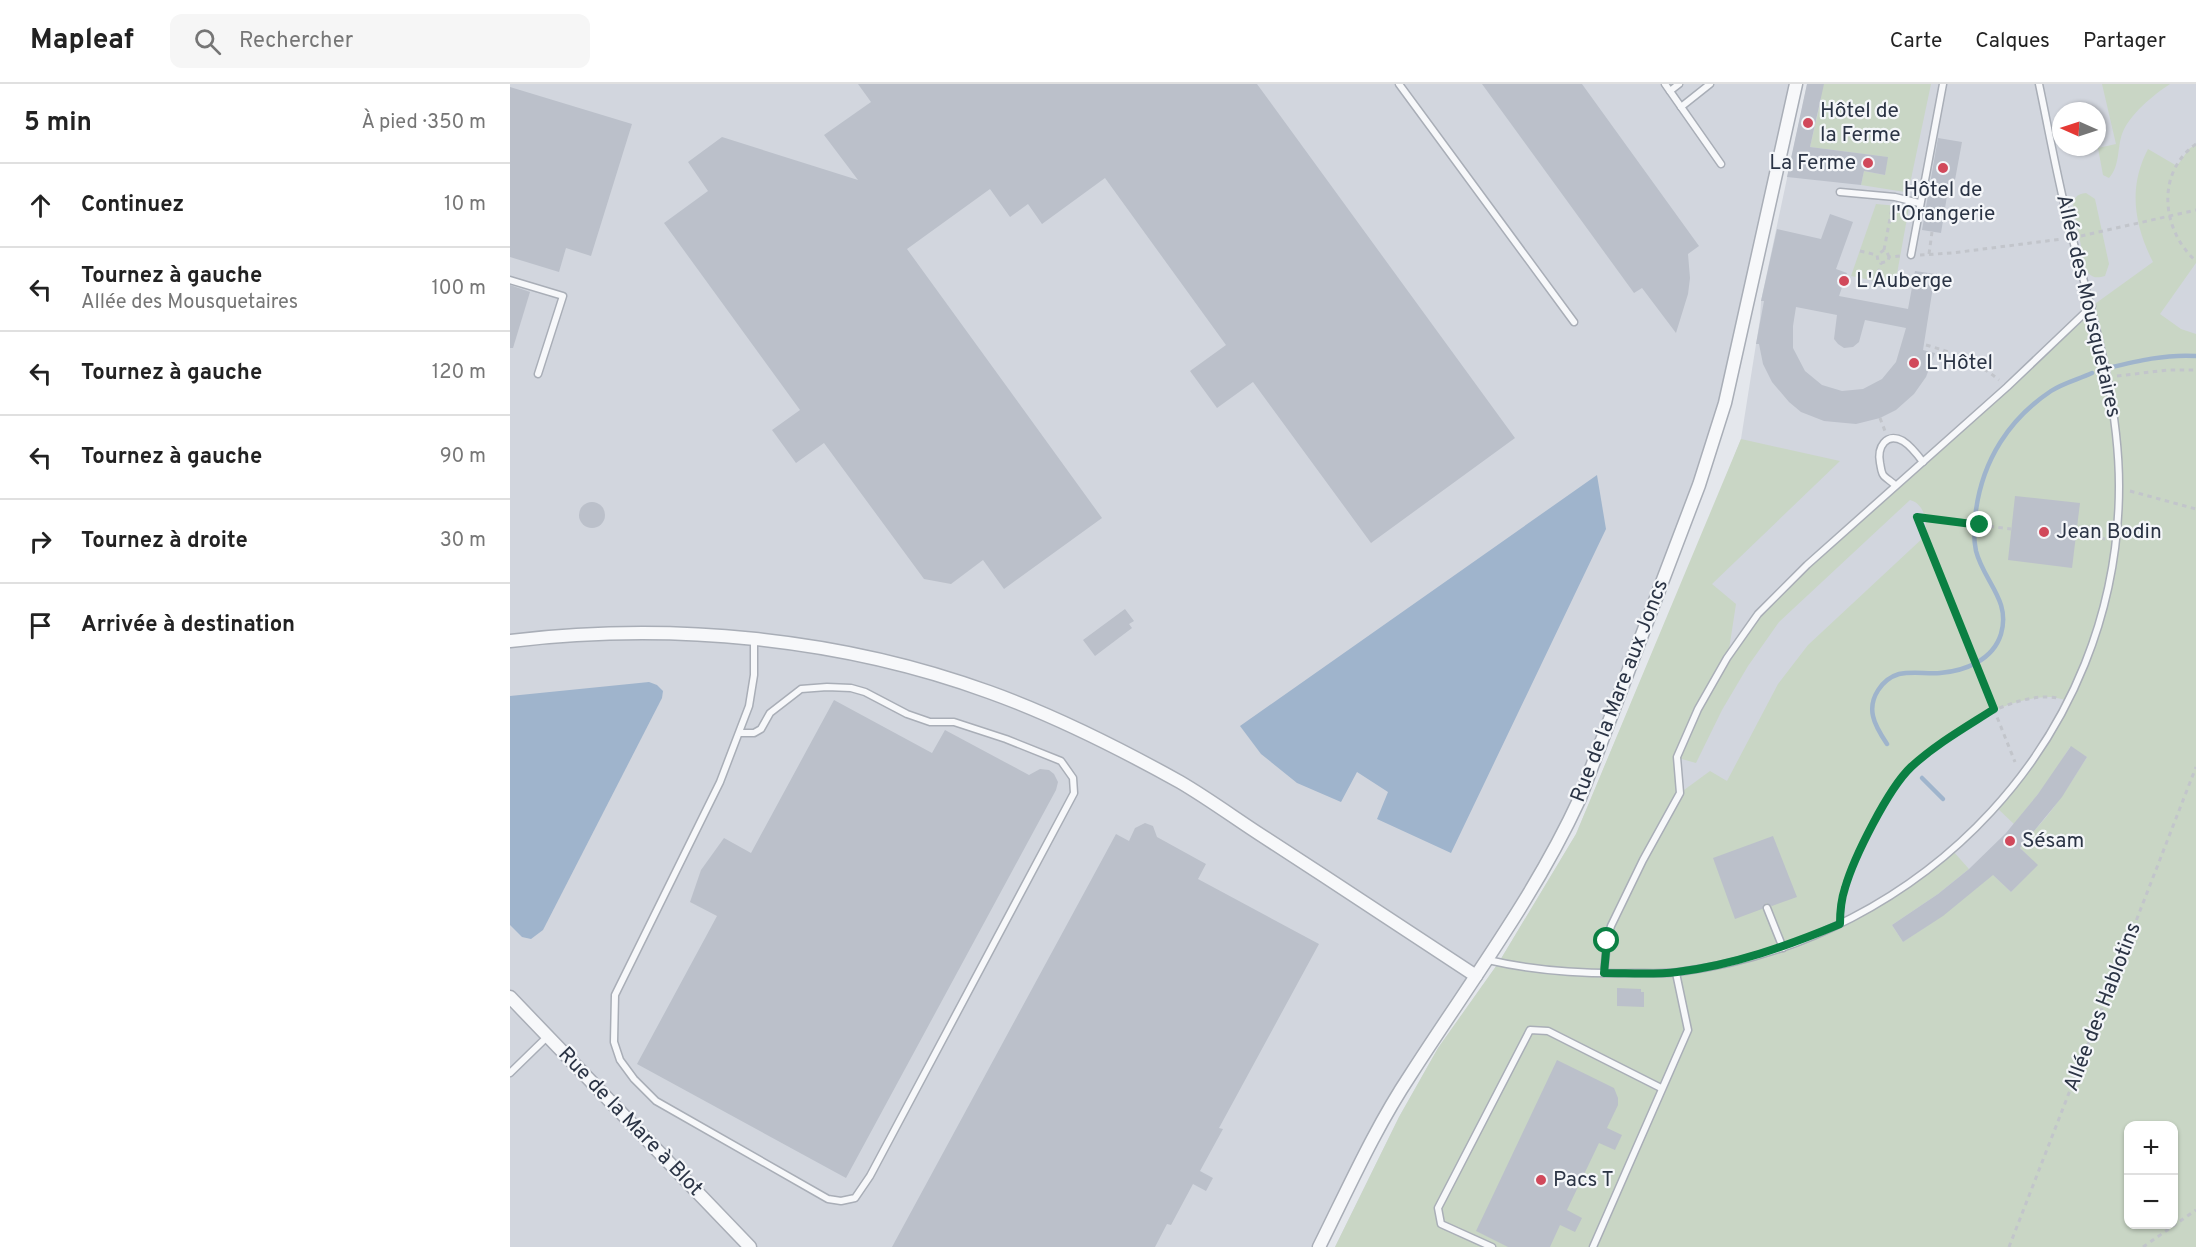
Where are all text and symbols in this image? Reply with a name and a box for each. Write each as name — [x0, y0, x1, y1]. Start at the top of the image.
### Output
search box — [170, 14, 590, 68]
text: Mapleaf — [30, 23, 134, 59]
icon: search — [191, 25, 224, 58]
text: Rechercher — [239, 28, 353, 55]
text: Carte — [1890, 28, 1942, 55]
text: Calques — [1975, 28, 2050, 55]
text: Partager — [2083, 28, 2166, 55]
place label: Hôtel de la Ferme — [1820, 98, 1901, 149]
north arrow — [2052, 102, 2106, 156]
text: 5 min — [24, 107, 92, 140]
text: À pied · 350 m — [361, 110, 486, 136]
marker: Hôtel de la Ferme — [1801, 116, 1815, 130]
place label: La Ferme — [1769, 150, 1856, 177]
marker: La Ferme — [1861, 156, 1875, 170]
marker: Hôtel de l'Orangerie — [1936, 161, 1950, 175]
place label: Hôtel de l'Orangerie — [1891, 177, 1995, 228]
icon: ahead — [24, 189, 57, 222]
text: Continuez — [81, 192, 184, 219]
text: 10 m — [444, 192, 486, 218]
street label: Allée des Mousquetaires — [2049, 192, 2127, 420]
text: Tournez à gauche — [81, 263, 262, 290]
place label: L'Auberge — [1856, 268, 1953, 295]
icon: left — [24, 273, 57, 306]
marker: L'Auberge — [1837, 274, 1851, 288]
text: 100 m — [431, 276, 486, 302]
text: Allée des Mousquetaires — [81, 290, 298, 316]
place label: L'Hôtel — [1926, 350, 1993, 377]
marker: L'Hôtel — [1907, 356, 1921, 370]
icon: left — [24, 357, 57, 390]
text: Tournez à gauche — [81, 360, 262, 387]
text: 120 m — [432, 360, 486, 386]
icon: left — [24, 441, 57, 474]
text: Tournez à gauche — [81, 444, 262, 471]
text: 90 m — [440, 444, 486, 470]
route end — [1966, 511, 1992, 537]
place label: Jean Bodin — [2056, 519, 2162, 546]
icon: right — [24, 525, 57, 558]
marker: Jean Bodin — [2037, 525, 2051, 539]
text: Tournez à droite — [81, 528, 248, 555]
text: 30 m — [440, 528, 486, 554]
street label: Rue de la Mare aux Joncs — [1565, 576, 1675, 806]
icon: arrive — [24, 609, 57, 642]
text: Arrivée à destination — [81, 612, 295, 639]
place label: Sésam — [2022, 828, 2084, 855]
marker: Sésam — [2003, 834, 2017, 848]
street label: Allée des Hablotins — [2058, 919, 2148, 1095]
route start — [1593, 927, 1619, 953]
street label: Rue de la Mare à Blot — [552, 1042, 708, 1202]
map controls — [2124, 1121, 2178, 1229]
button: + — [2124, 1121, 2178, 1175]
place label: Pacs T — [1553, 1167, 1614, 1194]
marker: Pacs T — [1534, 1173, 1548, 1187]
button: − — [2124, 1175, 2178, 1229]

